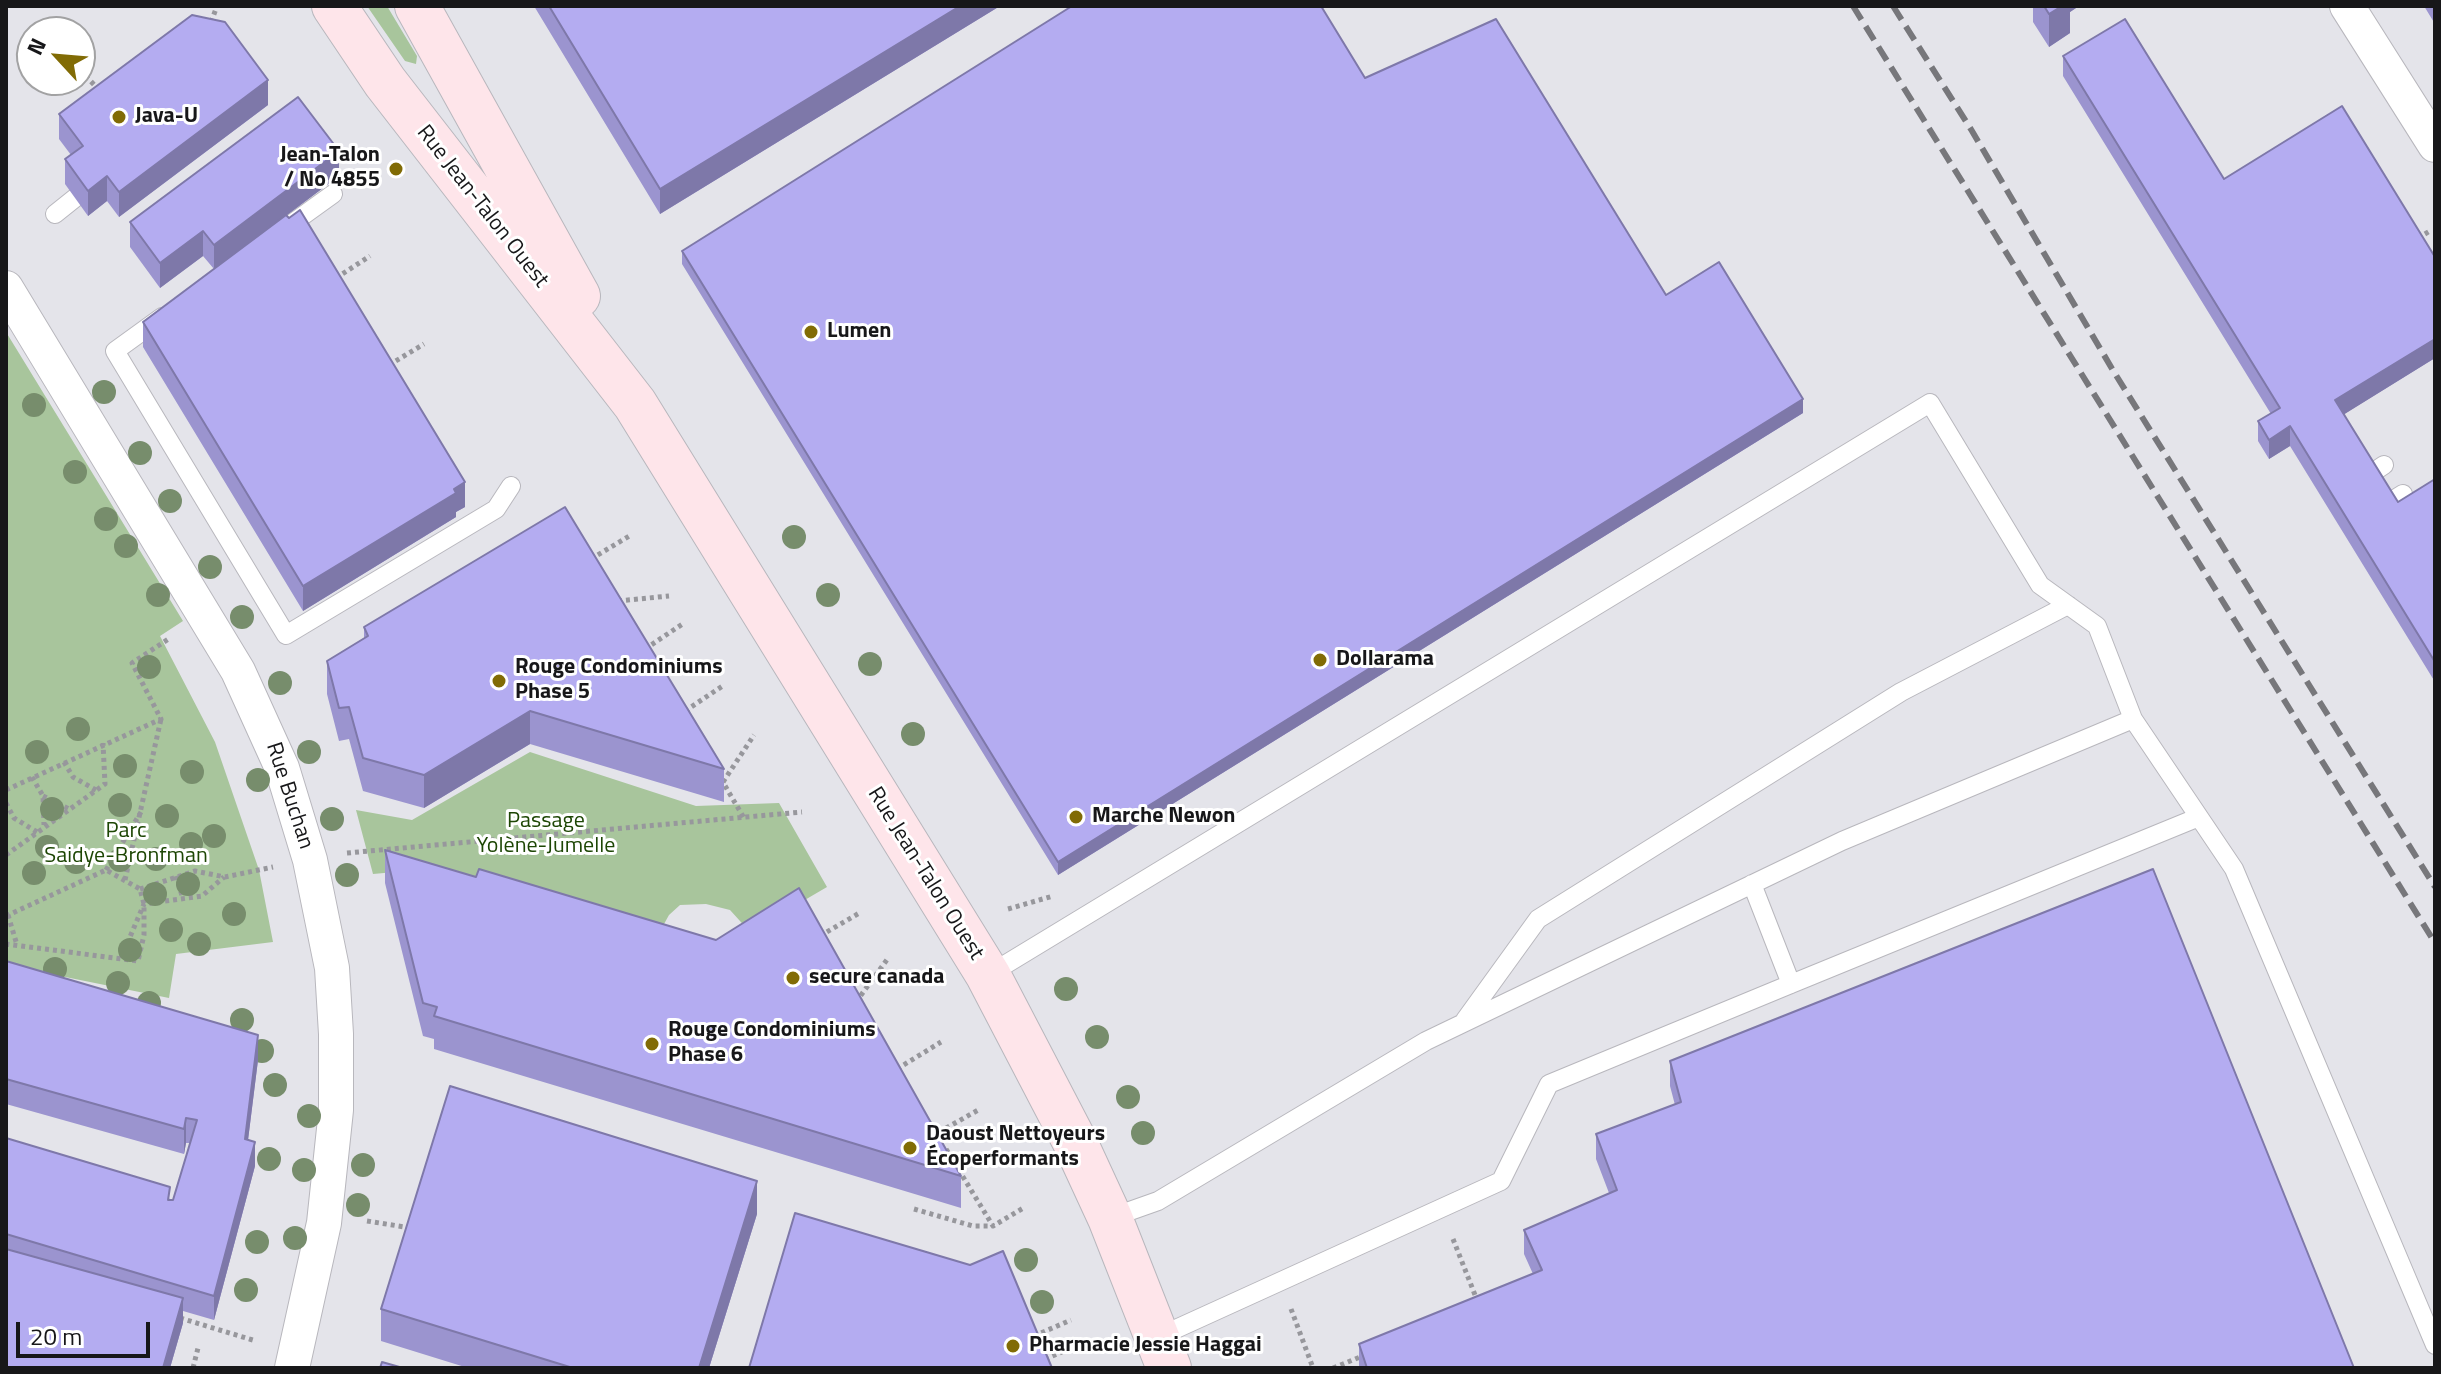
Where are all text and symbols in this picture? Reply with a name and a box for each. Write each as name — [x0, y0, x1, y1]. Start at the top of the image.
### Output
north arrow — [16, 16, 96, 96]
text: N — [18, 32, 55, 61]
place label: Java-U — [135, 104, 198, 130]
marker: Java-U — [110, 108, 128, 126]
street label: Rue Jean-Talon Ouest — [410, 121, 554, 293]
place label: Jean-Talon / No 4855 — [280, 143, 380, 194]
marker: Jean-Talon / No 4855 — [387, 160, 405, 178]
place label: Lumen — [827, 319, 891, 345]
marker: Lumen — [802, 323, 820, 341]
place label: Dollarama — [1336, 647, 1434, 673]
marker: Dollarama — [1311, 651, 1329, 669]
place label: Rouge Condominiums Phase 5 — [515, 655, 723, 706]
marker: Rouge Condominiums Phase 5 — [490, 672, 508, 690]
street label: Rue Buchan — [259, 739, 319, 853]
street label: Rue Jean-Talon Ouest — [861, 783, 989, 965]
place label: Marche Newon — [1092, 804, 1236, 830]
marker: Marche Newon — [1067, 808, 1085, 826]
park label: Passage Yolène-Jumelle — [477, 809, 615, 860]
park label: Parc Saidye-Bronfman — [44, 819, 208, 870]
place label: secure canada — [809, 965, 945, 991]
marker: secure canada — [784, 969, 802, 987]
place label: Rouge Condominiums Phase 6 — [668, 1018, 876, 1070]
marker: Rouge Condominiums Phase 6 — [643, 1035, 661, 1053]
place label: Daoust Nettoyeurs Écoperformants — [926, 1122, 1105, 1174]
marker: Daoust Nettoyeurs Écoperformants — [901, 1139, 919, 1157]
scale bar — [20, 1306, 154, 1356]
text: 20 m — [30, 1318, 82, 1354]
place label: Pharmacie Jessie Haggai — [1029, 1333, 1262, 1359]
marker: Pharmacie Jessie Haggai — [1004, 1337, 1022, 1355]

